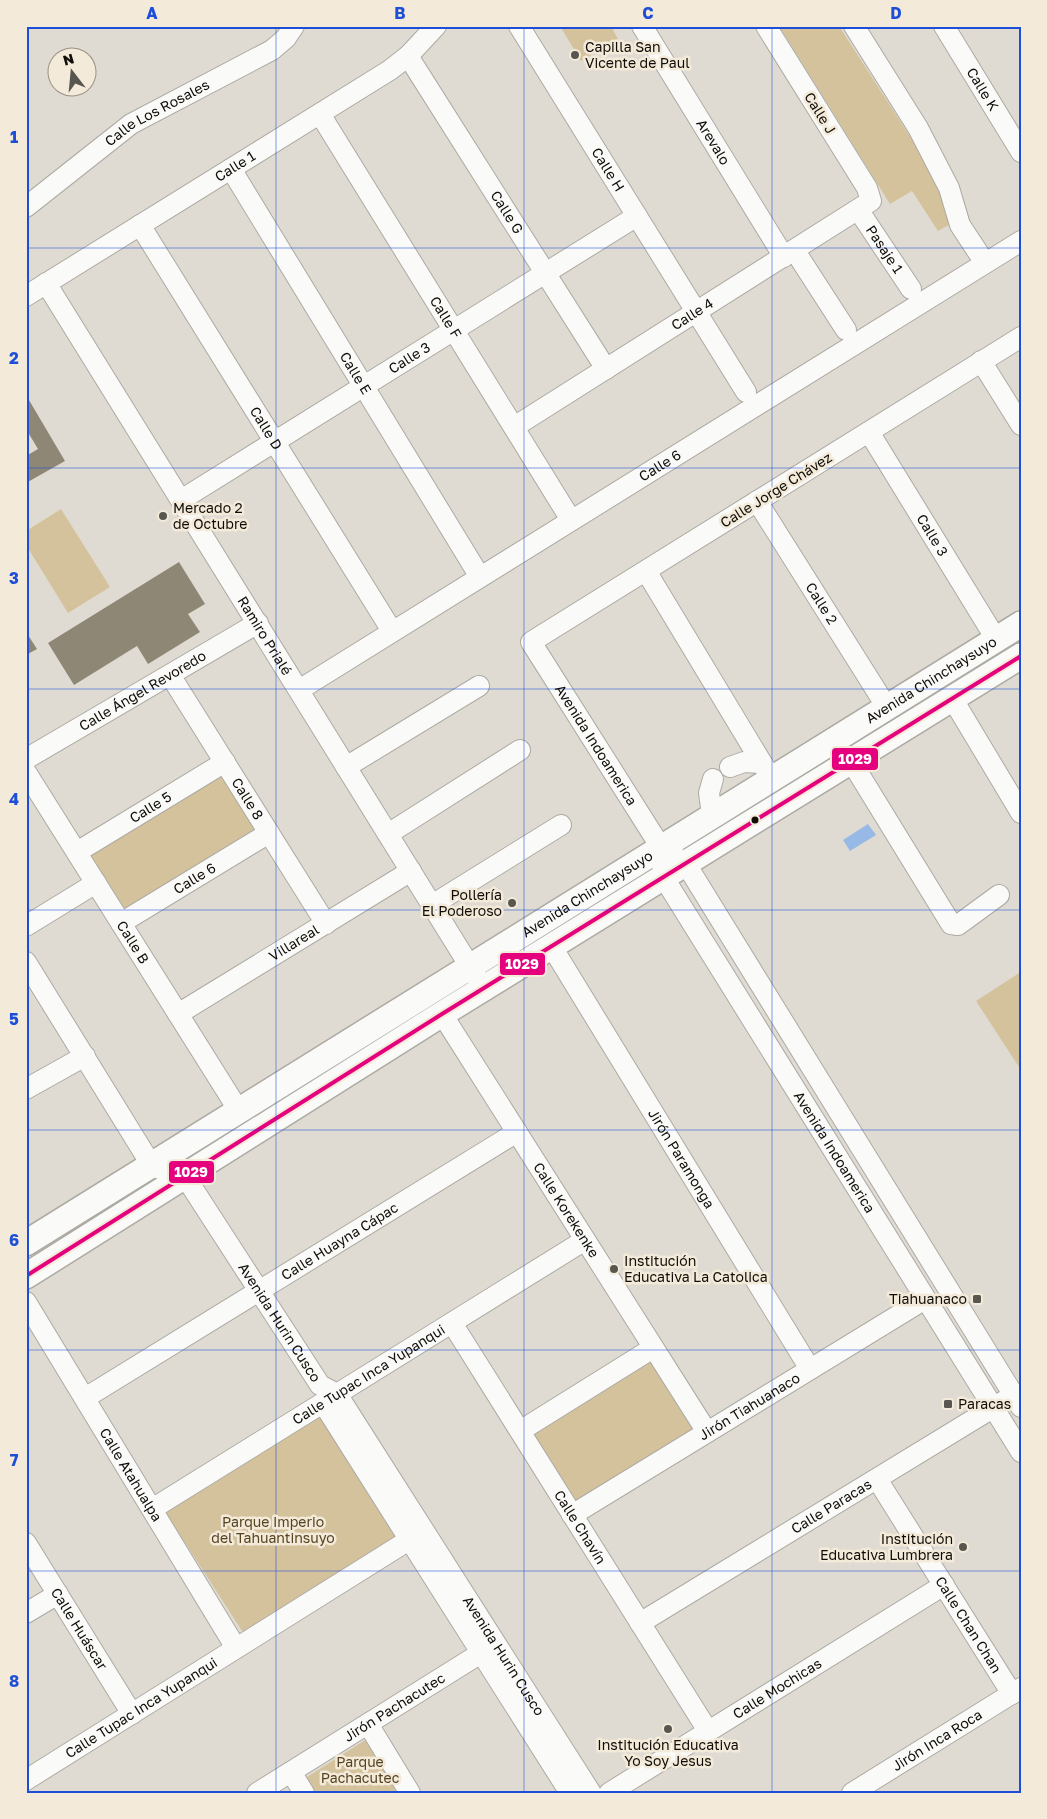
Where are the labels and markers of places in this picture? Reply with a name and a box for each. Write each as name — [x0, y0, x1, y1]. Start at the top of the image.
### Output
place label: Capilla San Vicente de Paul — [585, 38, 690, 71]
marker: Capilla San Vicente de Paul — [569, 49, 581, 61]
place label: Mercado 2 de Octubre — [173, 499, 247, 532]
marker: Mercado 2 de Octubre — [157, 510, 169, 522]
unlabelled marker — [750, 815, 760, 825]
place label: Pollería El Poderoso — [422, 886, 502, 919]
marker: Pollería El Poderoso — [506, 897, 518, 909]
place label: Institución Educativa La Catolica — [624, 1252, 768, 1285]
marker: Institución Educativa La Catolica — [608, 1263, 620, 1275]
place label: Tiahuanaco — [889, 1290, 967, 1307]
marker: Tiahuanaco — [971, 1293, 983, 1305]
place label: Paracas — [958, 1395, 1011, 1412]
marker: Paracas — [942, 1398, 954, 1410]
place label: Institución Educativa Lumbrera — [820, 1530, 953, 1563]
marker: Institución Educativa Lumbrera — [957, 1541, 969, 1553]
marker: Institución Educativa Yo Soy Jesus — [662, 1723, 674, 1735]
place label: Institución Educativa Yo Soy Jesus — [597, 1736, 739, 1769]

